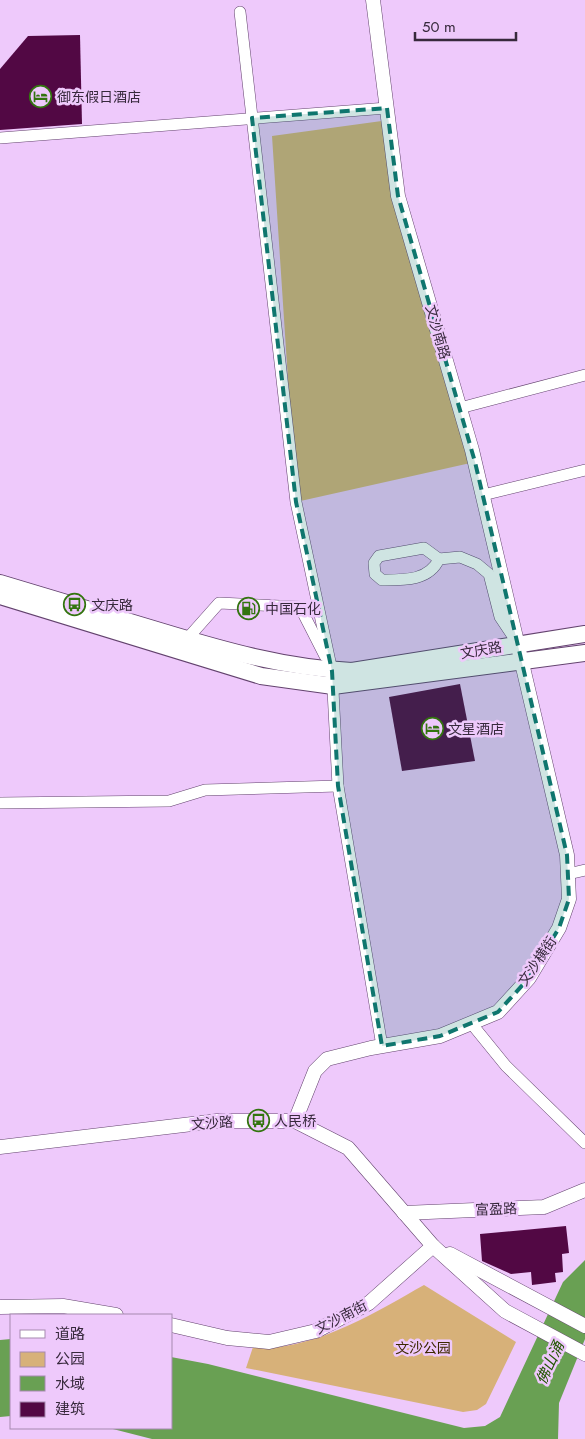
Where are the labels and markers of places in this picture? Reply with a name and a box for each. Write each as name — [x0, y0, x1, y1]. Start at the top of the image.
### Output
hotel icon: 御东假日酒店 — [29, 85, 53, 109]
place label: 御东假日酒店 — [57, 87, 141, 107]
bus stop icon: 文庆路 — [63, 593, 87, 617]
place label: 文庆路 — [91, 595, 133, 615]
fuel station icon: 中国石化 — [237, 597, 261, 621]
place label: 中国石化 — [265, 599, 321, 619]
hotel icon: 文星酒店 — [420, 717, 444, 741]
place label: 文星酒店 — [448, 719, 504, 739]
bus stop icon: 人民桥 — [246, 1109, 270, 1133]
place label: 人民桥 — [274, 1111, 316, 1131]

